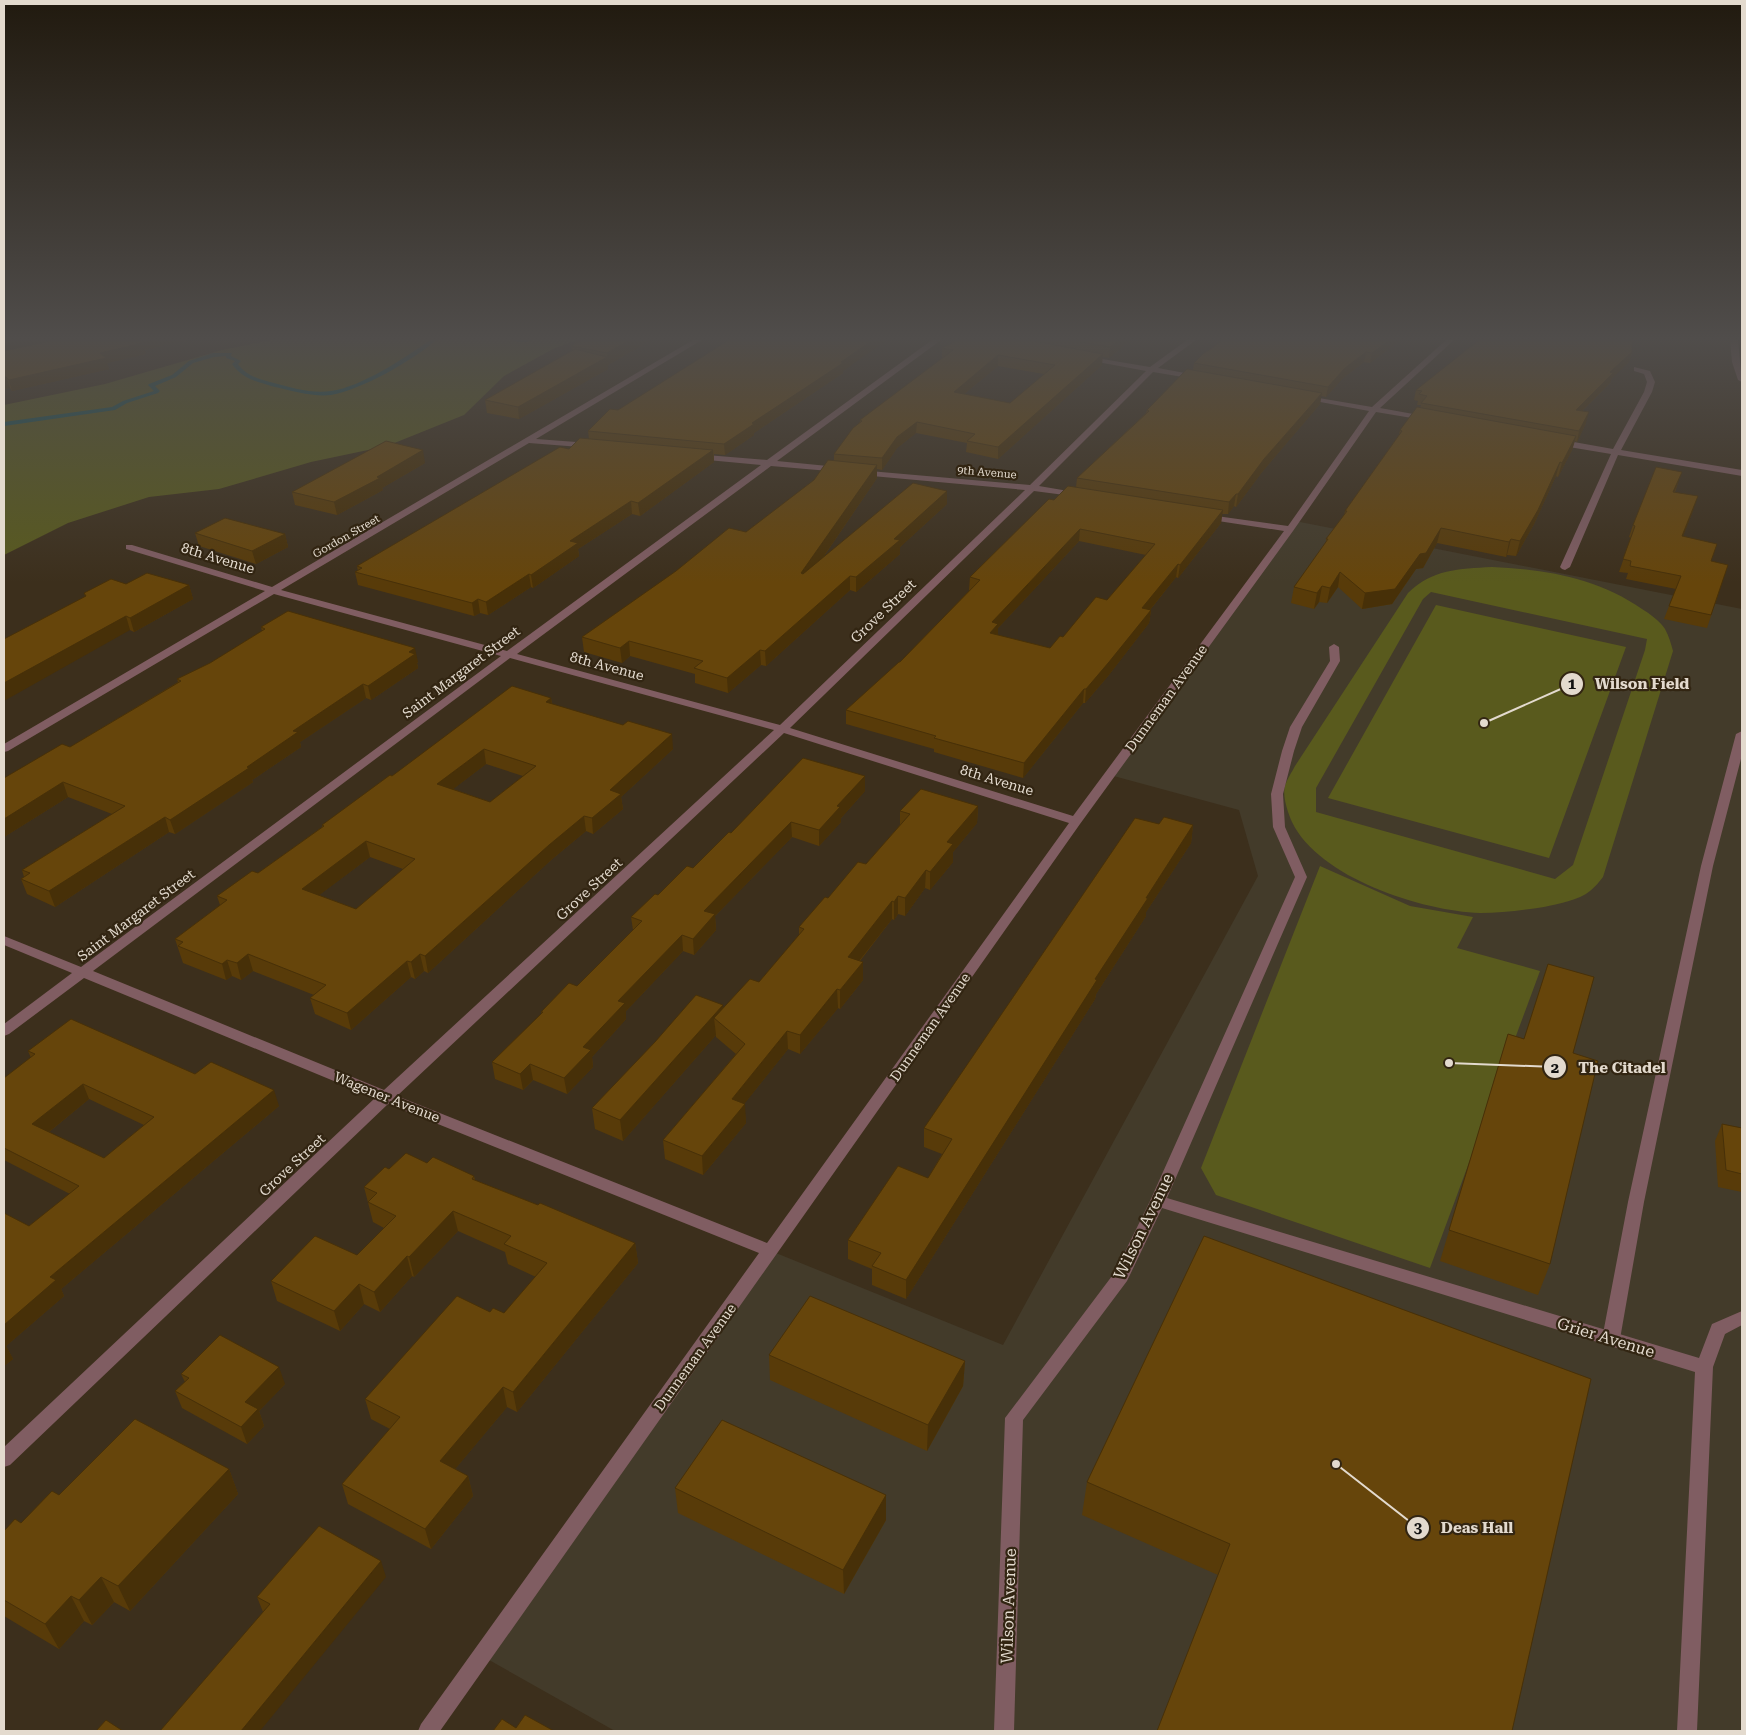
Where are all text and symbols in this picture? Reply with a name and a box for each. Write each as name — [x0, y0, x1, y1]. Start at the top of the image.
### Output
street label: 9th Avenue — [957, 463, 1017, 482]
street label: Gordon Street — [310, 512, 382, 561]
street label: 8th Avenue — [179, 539, 257, 577]
street label: Grove Street — [847, 576, 919, 646]
street label: Saint Margaret Street — [399, 623, 523, 721]
street label: Dunneman Avenue — [1122, 641, 1210, 755]
street label: 8th Avenue — [568, 648, 646, 684]
callout: Wilson Field — [1560, 669, 1700, 699]
text: 1 — [1568, 675, 1577, 693]
text: Wilson Field — [1595, 675, 1689, 693]
street label: 8th Avenue — [958, 761, 1036, 799]
street label: Grove Street — [553, 854, 625, 924]
street label: Saint Margaret Street — [74, 866, 198, 964]
street label: Dunneman Avenue — [887, 970, 974, 1084]
callout: The Citadel — [1543, 1052, 1675, 1082]
text: 2 — [1551, 1059, 1559, 1077]
text: The Citadel — [1578, 1059, 1666, 1077]
street label: Wagener Avenue — [332, 1068, 443, 1126]
street label: Grove Street — [256, 1130, 328, 1200]
street label: Wilson Avenue — [1110, 1170, 1177, 1282]
street label: Dunneman Avenue — [651, 1300, 739, 1414]
street label: Grier Avenue — [1555, 1314, 1657, 1361]
callout: Deas Hall — [1405, 1513, 1523, 1543]
text: 3 — [1414, 1519, 1423, 1537]
text: Deas Hall — [1441, 1519, 1513, 1537]
street label: Wilson Avenue — [997, 1548, 1020, 1664]

